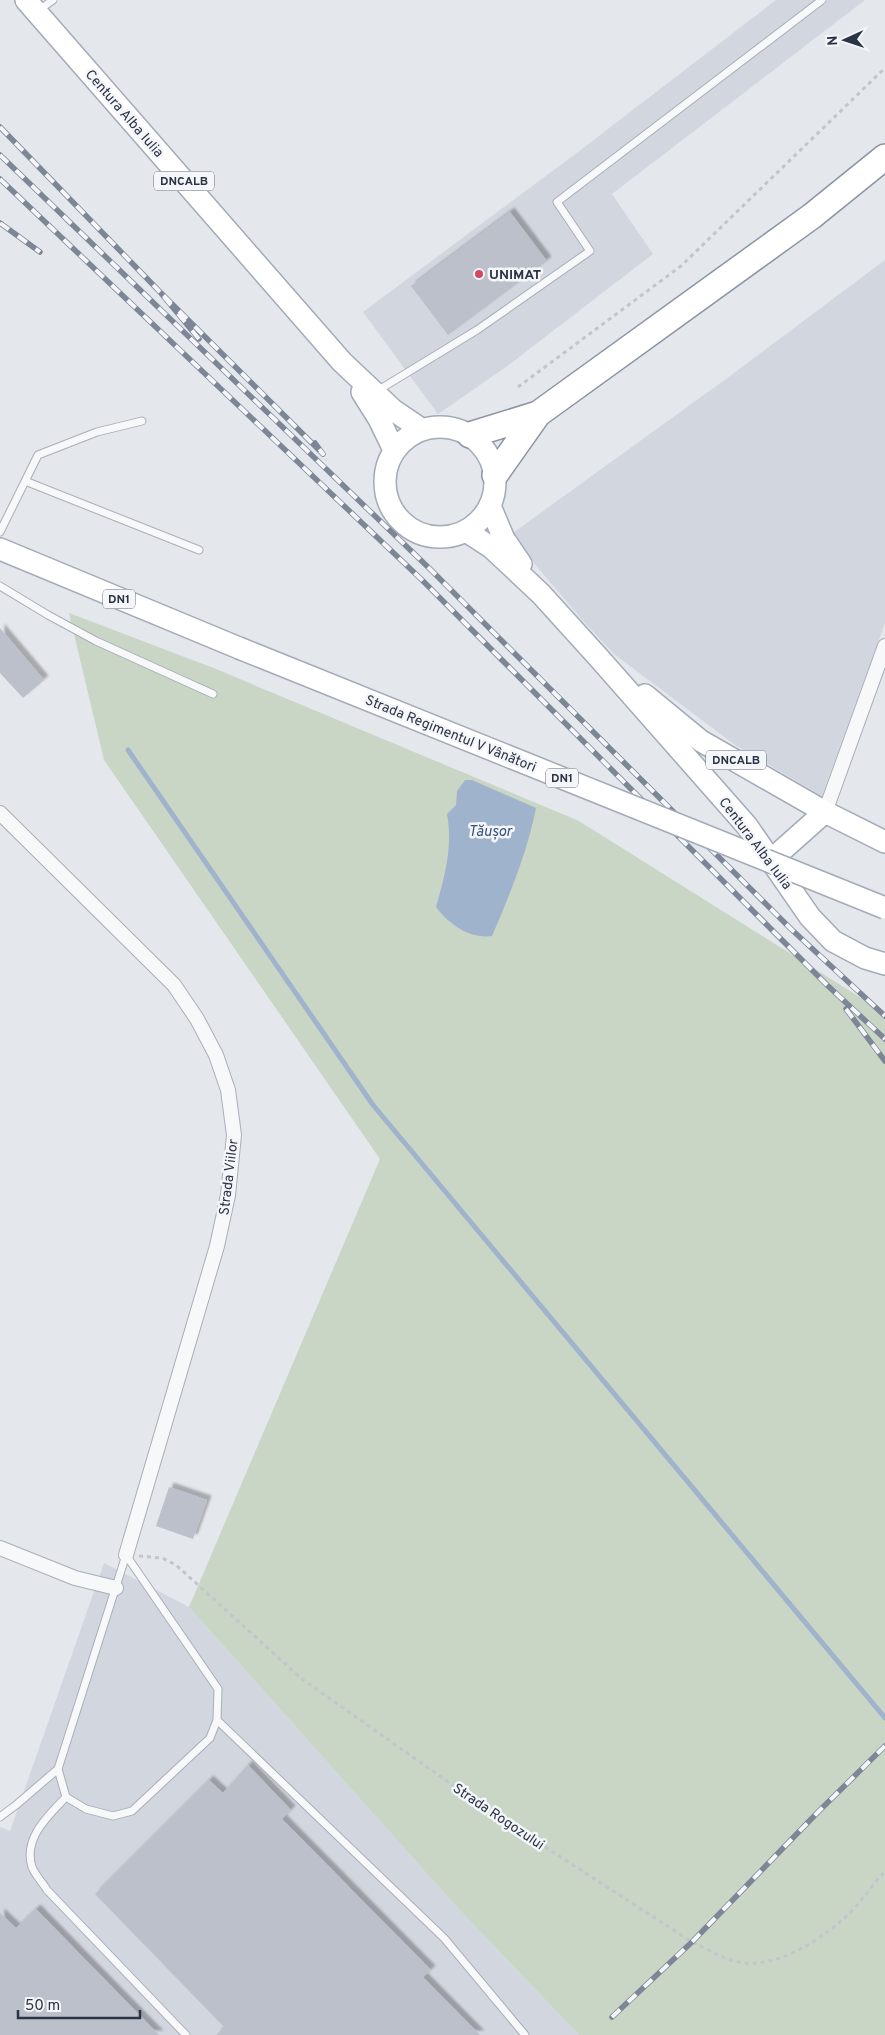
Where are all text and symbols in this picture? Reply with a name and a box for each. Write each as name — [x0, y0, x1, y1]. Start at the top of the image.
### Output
north arrow — [820, 15, 870, 65]
text: N — [825, 35, 842, 46]
street label: Centura Alba Iulia — [81, 67, 167, 161]
road number: DNCALB — [154, 172, 214, 190]
place label: UNIMAT — [489, 267, 541, 284]
marker: UNIMAT — [473, 268, 485, 280]
road number: DN1 — [103, 590, 135, 608]
street label: Strada Regimentul V Vânători — [362, 692, 538, 777]
road number: DNCALB — [706, 750, 766, 770]
road number: DN1 — [546, 768, 578, 788]
street label: Centura Alba Iulia — [715, 794, 795, 893]
water label: Tăușor — [468, 823, 513, 842]
street label: Strada Viilor — [216, 1137, 243, 1216]
street label: Strada Rogozului — [449, 1780, 547, 1854]
scale bar — [18, 1988, 140, 2020]
text: 50 m — [25, 1997, 60, 2016]

